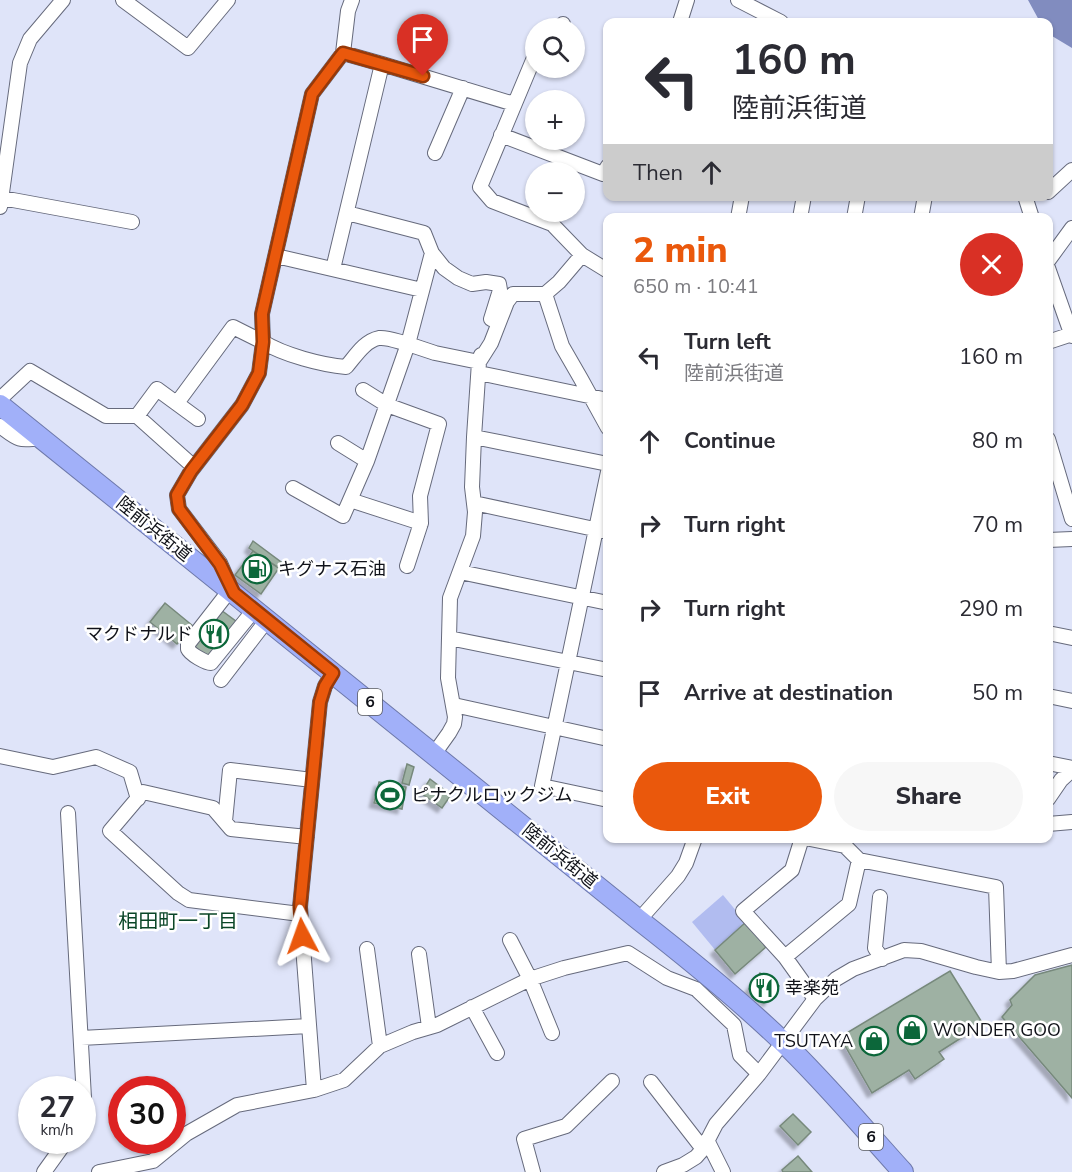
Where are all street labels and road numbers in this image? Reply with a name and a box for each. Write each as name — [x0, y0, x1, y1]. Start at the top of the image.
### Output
street label: 陸前浜街道 — [111, 491, 197, 567]
road number: 6 — [358, 689, 382, 715]
street label: 陸前浜街道 — [517, 818, 603, 894]
road number: 6 — [859, 1124, 883, 1150]

